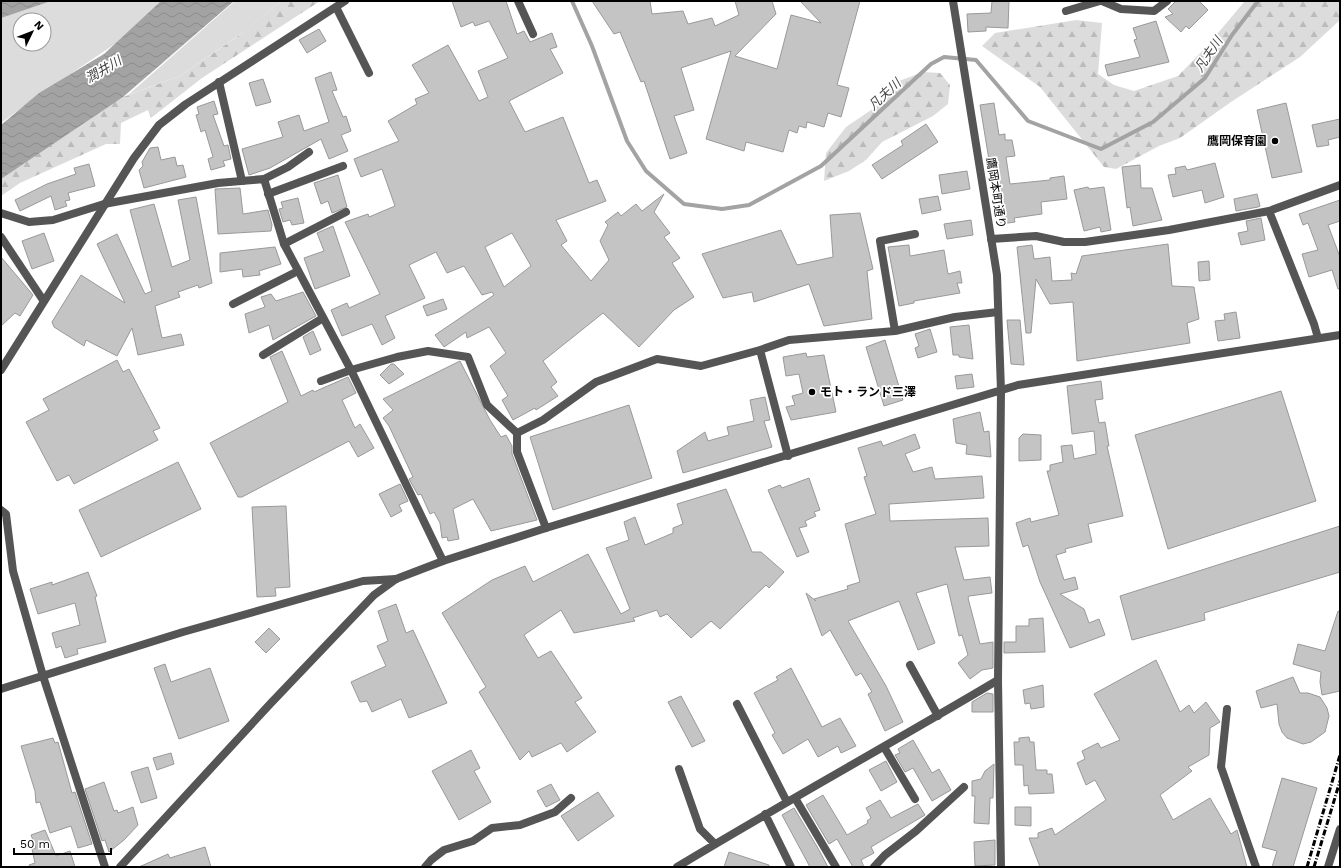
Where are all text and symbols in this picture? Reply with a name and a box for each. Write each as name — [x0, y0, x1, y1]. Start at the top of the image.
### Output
north arrow — [12, 12, 52, 52]
text: N — [31, 18, 46, 33]
water label: 凡夫川 — [1191, 32, 1227, 75]
water label: 潤井川 — [83, 52, 126, 86]
water label: 凡夫川 — [865, 74, 905, 113]
place label: 鷹岡保育園 — [1207, 134, 1267, 148]
marker: 鷹岡保育園 — [1270, 136, 1280, 146]
street label: 鷹岡本町通り — [983, 156, 1009, 230]
place label: モト・ランド三澤 — [820, 385, 916, 399]
marker: モト・ランド三澤 — [807, 387, 817, 397]
scale bar — [14, 830, 111, 856]
text: 50 m — [20, 837, 50, 851]

